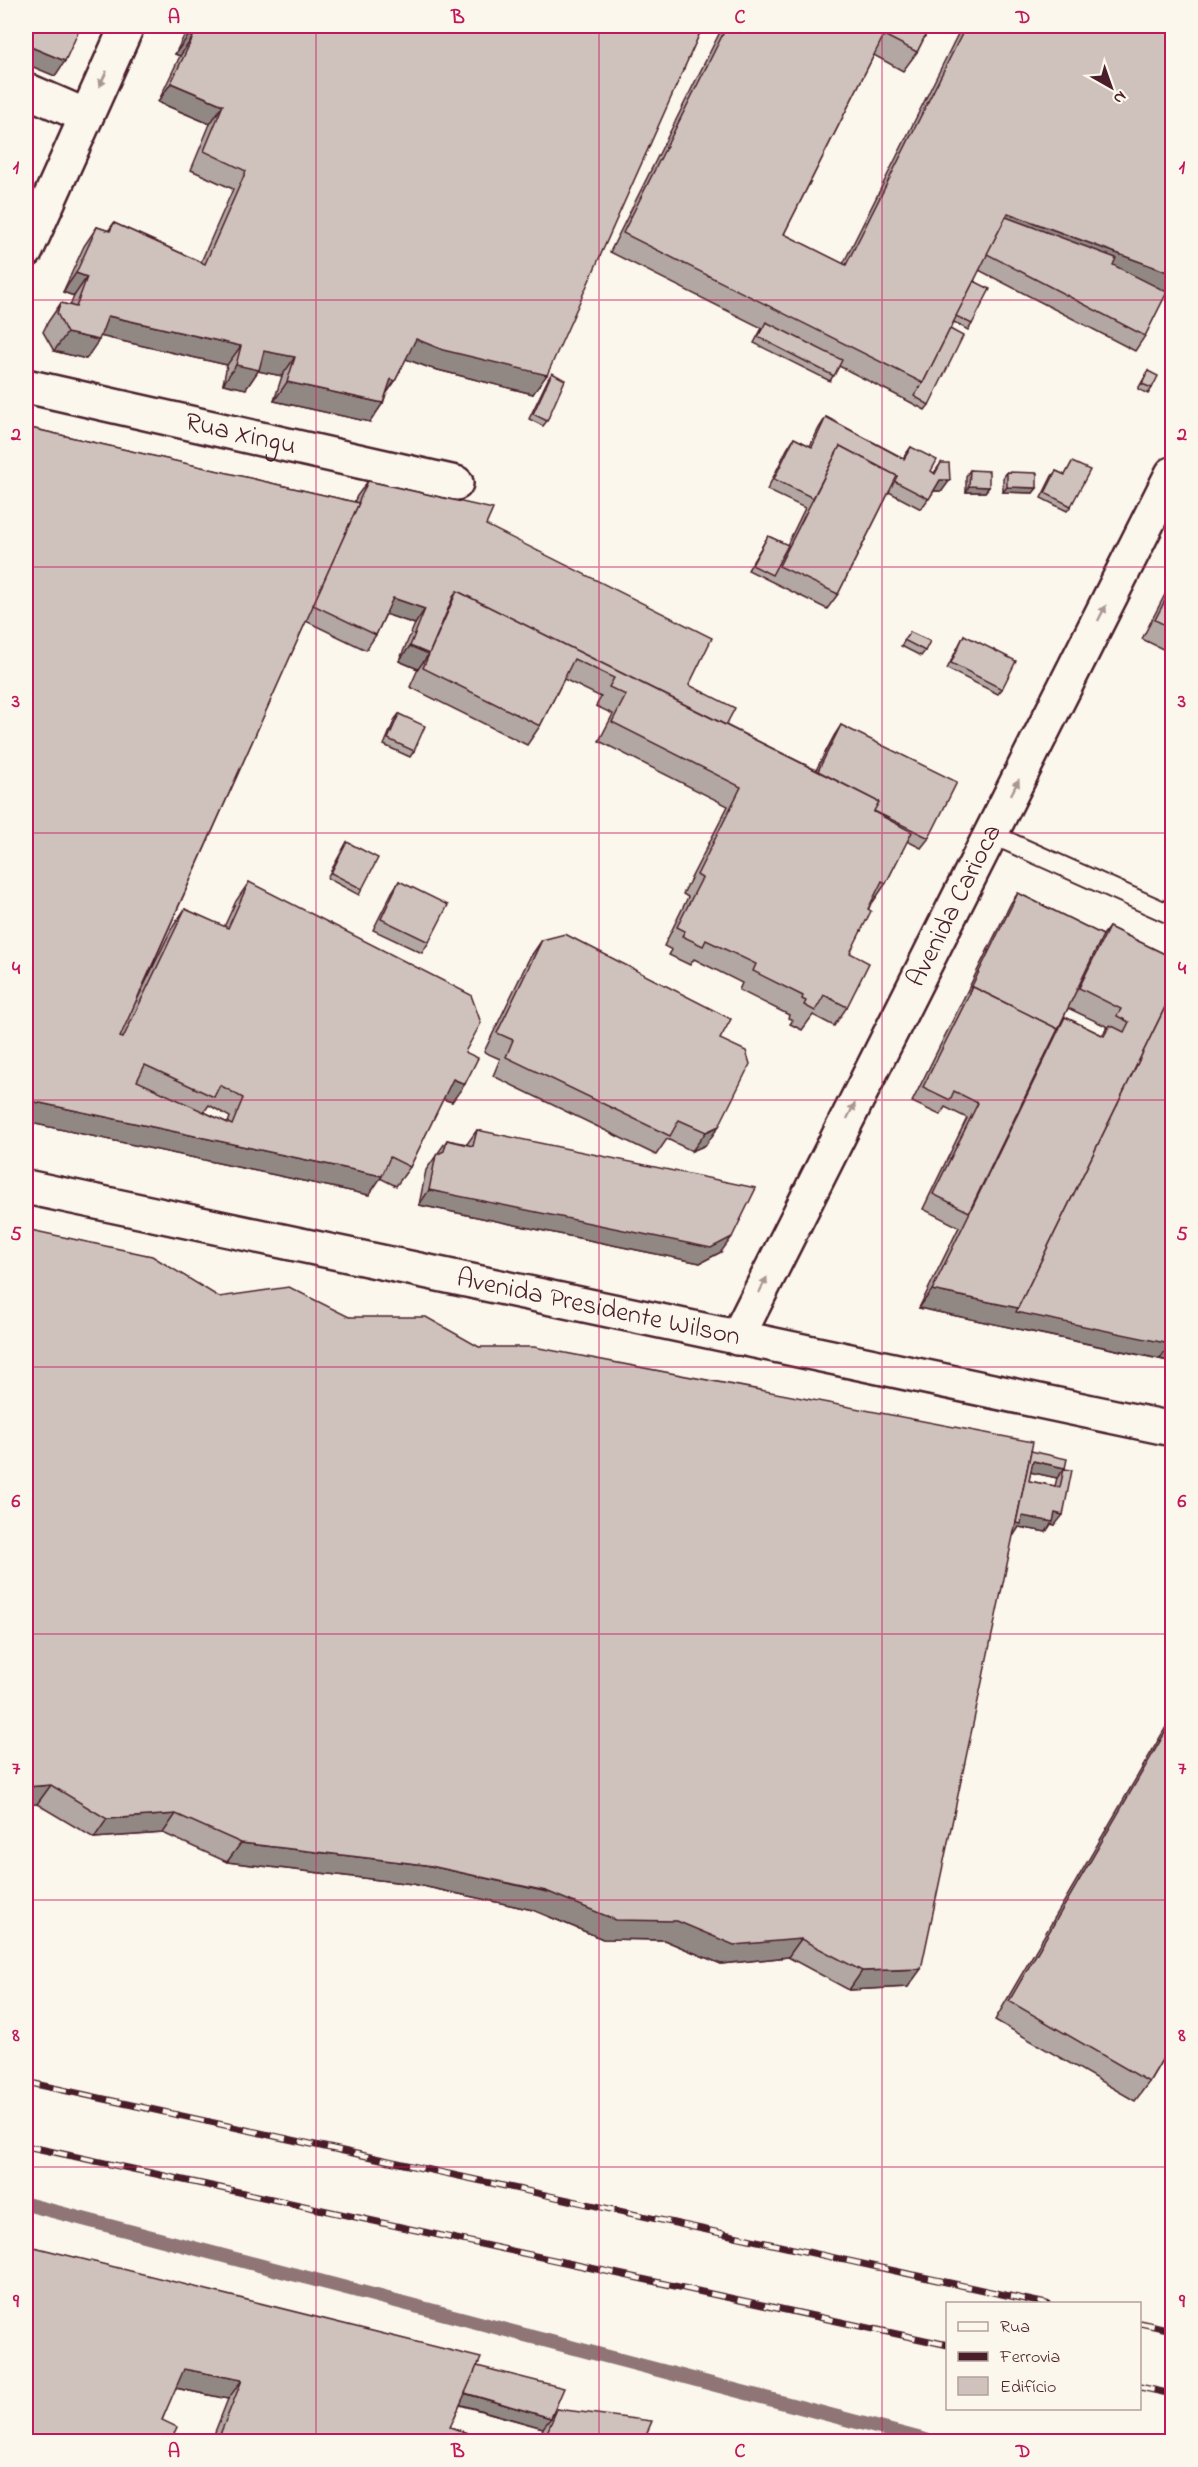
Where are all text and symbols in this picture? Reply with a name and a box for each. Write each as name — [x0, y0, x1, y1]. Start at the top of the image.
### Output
text: A — [168, 4, 180, 33]
text: B — [450, 4, 465, 33]
text: C — [735, 4, 746, 33]
text: D — [1015, 4, 1030, 33]
north arrow — [1081, 57, 1141, 117]
one-way arrow — [99, 70, 108, 87]
text: N — [1107, 84, 1131, 110]
text: 1 — [13, 154, 20, 183]
text: 1 — [1179, 154, 1186, 183]
street label: Rua Xingu — [181, 403, 300, 466]
text: 2 — [10, 421, 21, 450]
text: 2 — [1176, 421, 1187, 450]
one-way arrow — [1097, 604, 1107, 622]
text: 3 — [11, 688, 20, 717]
text: 3 — [1177, 688, 1186, 717]
one-way arrow — [1010, 779, 1019, 796]
street label: Avenida Carioca — [897, 817, 1012, 994]
text: 4 — [12, 955, 21, 984]
text: 4 — [1178, 955, 1187, 984]
one-way arrow — [846, 1103, 856, 1120]
text: 5 — [10, 1221, 22, 1250]
text: 5 — [1176, 1221, 1188, 1250]
street label: Avenida Presidente Wilson — [453, 1259, 744, 1357]
one-way arrow — [759, 1277, 768, 1294]
text: 6 — [12, 1488, 21, 1517]
text: 6 — [1178, 1488, 1187, 1517]
text: 7 — [12, 1755, 21, 1784]
text: 7 — [1178, 1755, 1187, 1784]
text: 8 — [11, 2022, 20, 2051]
text: 8 — [1177, 2022, 1186, 2051]
text: 9 — [12, 2288, 20, 2317]
text: 9 — [1178, 2288, 1186, 2317]
legend — [946, 2302, 1141, 2410]
text: Rua — [1000, 2315, 1030, 2341]
text: Ferrovia — [999, 2345, 1060, 2371]
text: Edifício — [1000, 2375, 1056, 2401]
text: A — [168, 2438, 180, 2467]
text: B — [450, 2438, 465, 2467]
text: C — [735, 2438, 746, 2467]
text: D — [1015, 2438, 1030, 2467]

